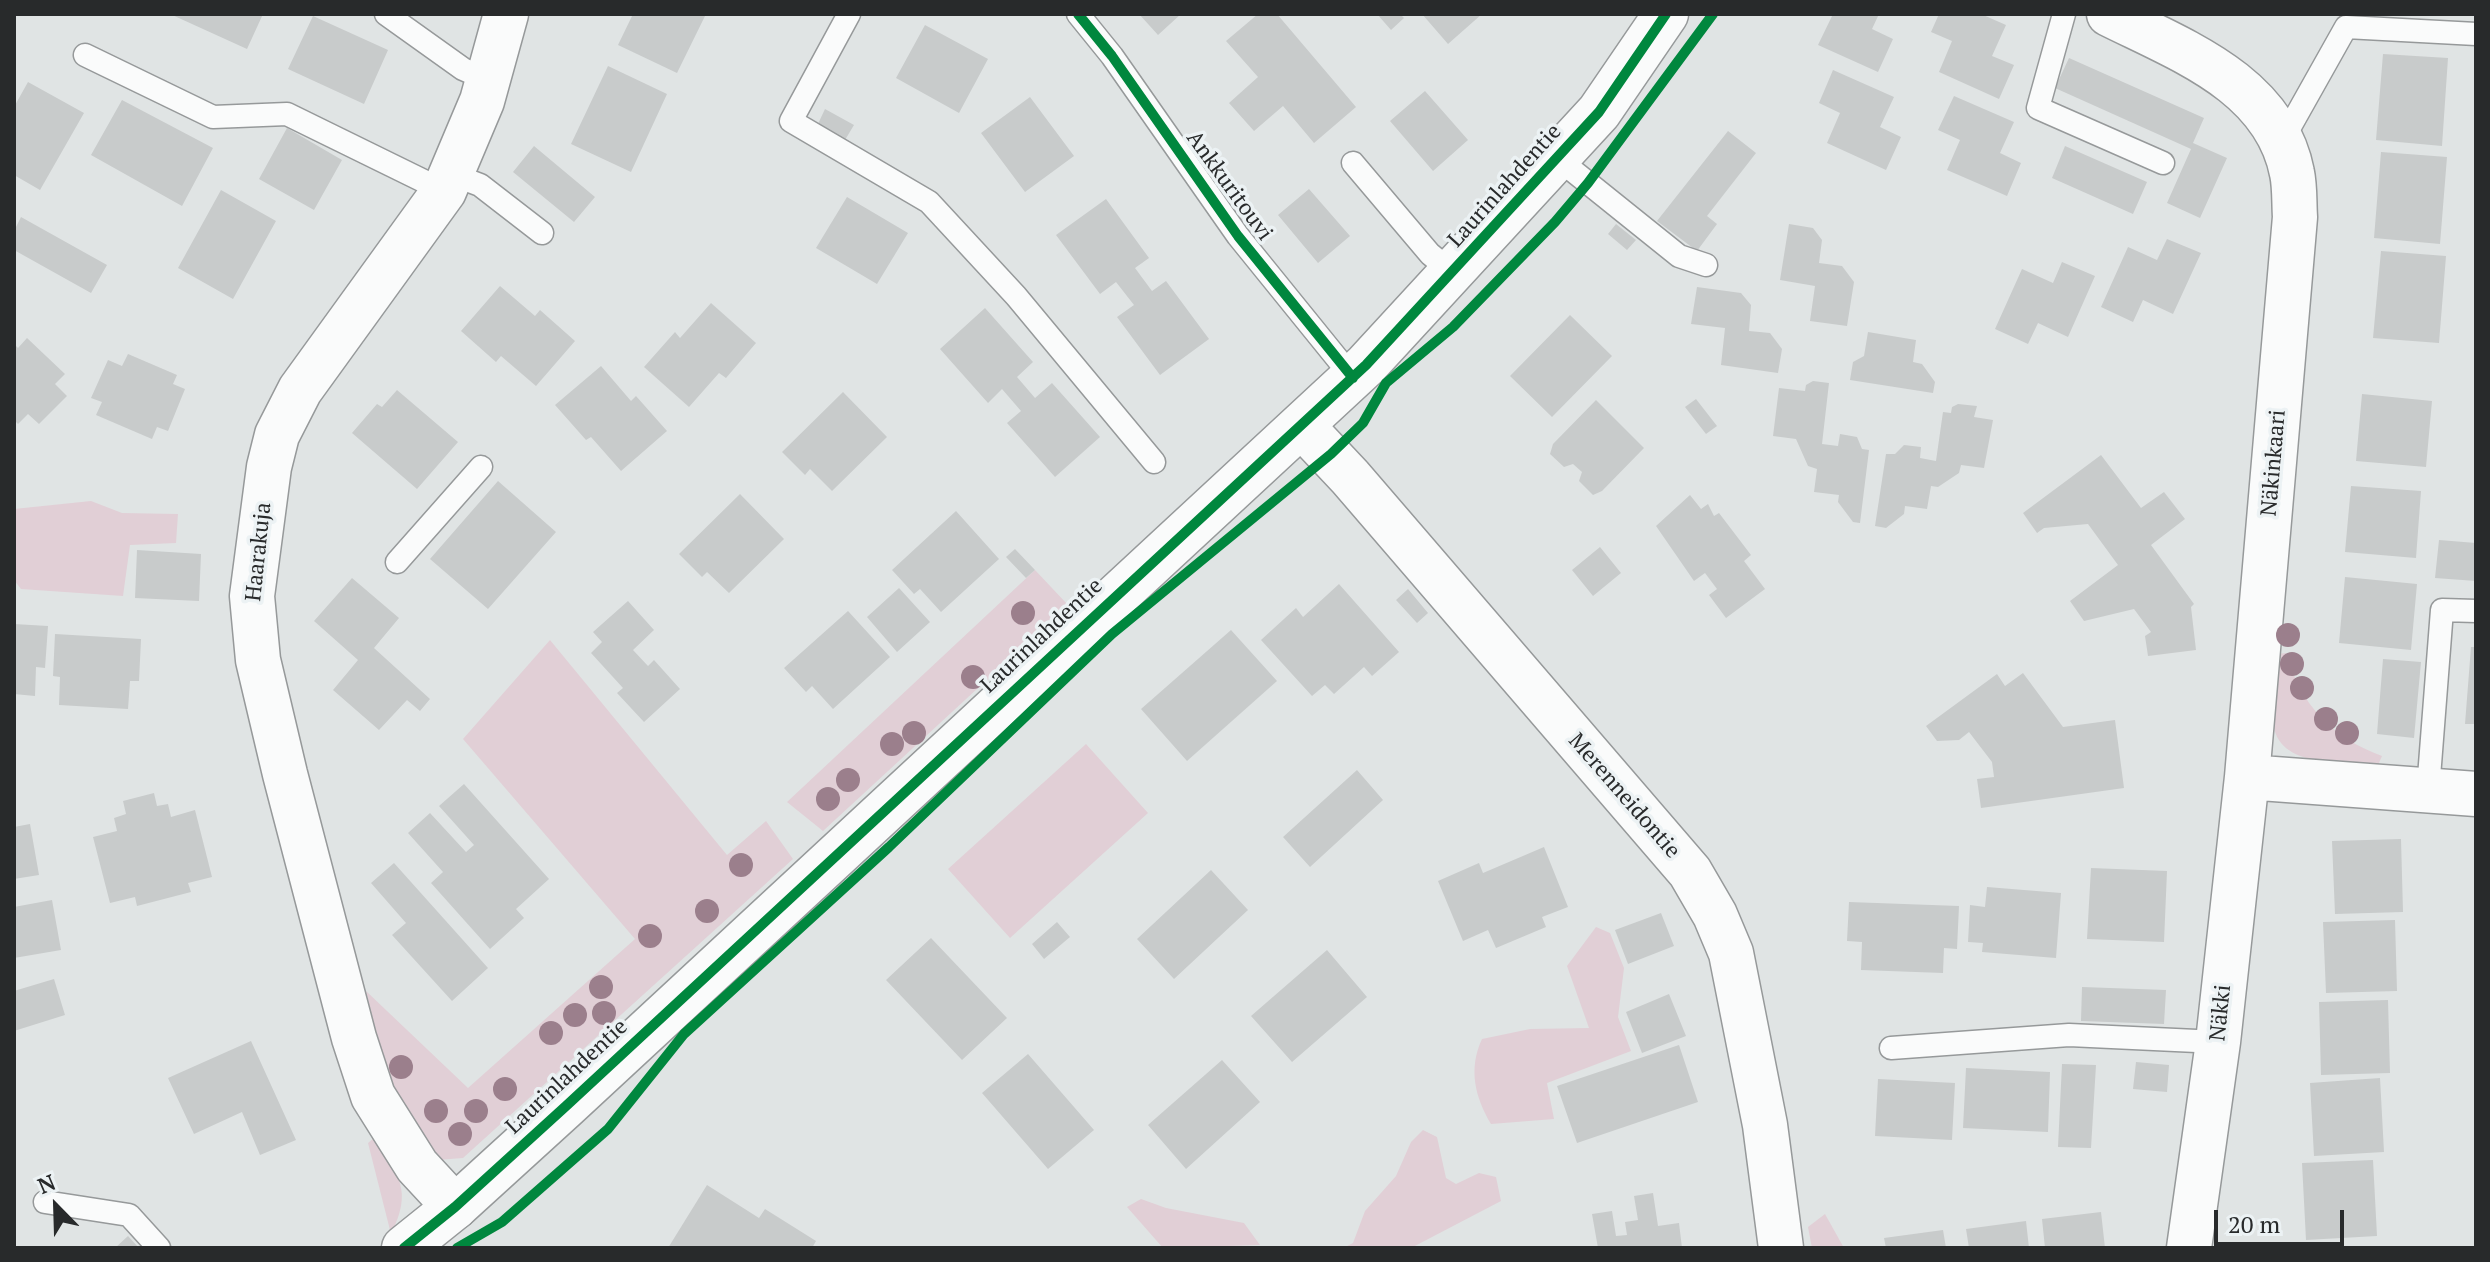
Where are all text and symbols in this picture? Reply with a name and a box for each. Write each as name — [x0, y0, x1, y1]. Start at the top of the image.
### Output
street label: Laurinlahdentie — [1443, 119, 1567, 253]
street label: Ankkuritouvi — [1180, 126, 1278, 246]
street label: Näkinkaari — [2256, 409, 2292, 517]
street label: Haarakuja — [241, 501, 277, 603]
street label: Laurinlahdentie — [976, 573, 1108, 699]
street label: Merenneidontie — [1563, 728, 1685, 864]
street label: Näkki — [2205, 984, 2237, 1042]
street label: Laurinlahdentie — [501, 1014, 633, 1140]
north arrow — [16, 1166, 96, 1246]
text: N — [33, 1167, 60, 1200]
scale bar — [2218, 1194, 2348, 1244]
text: 20 m — [2228, 1208, 2280, 1240]

